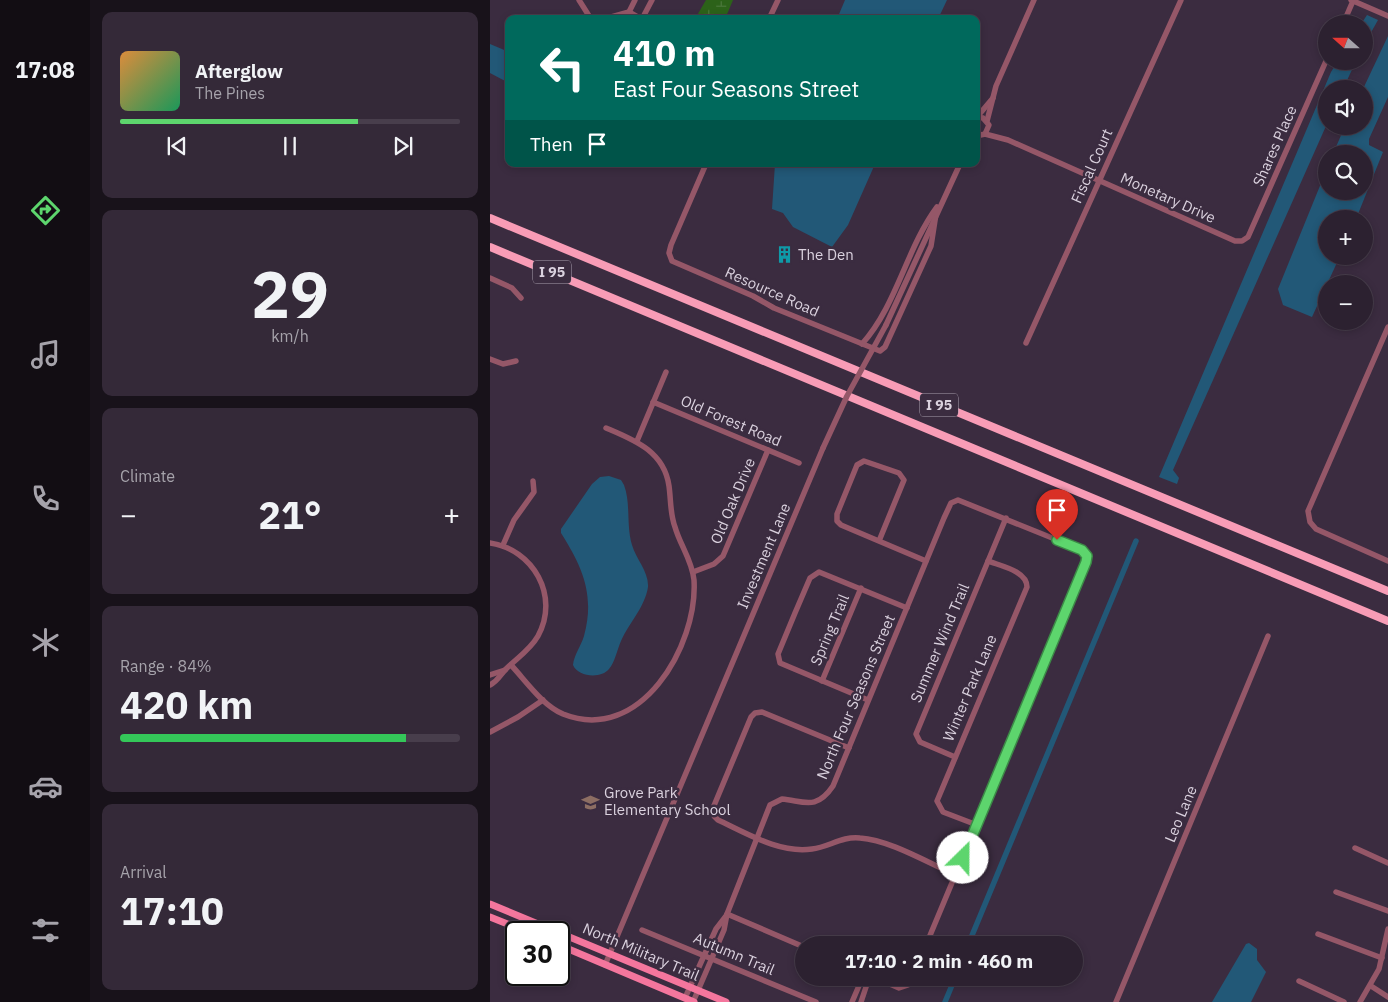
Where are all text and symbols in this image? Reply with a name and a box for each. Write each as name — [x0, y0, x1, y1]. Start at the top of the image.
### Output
north arrow — [1318, 15, 1372, 70]
map controls — [1318, 15, 1373, 330]
text: 410 m — [613, 30, 716, 76]
icon: left — [530, 35, 595, 100]
text: 17:08 — [15, 55, 75, 84]
text: Afterglow — [195, 59, 283, 83]
text: East Four Seasons Street — [613, 74, 859, 103]
button: sound — [1318, 80, 1373, 135]
text: The Pines — [195, 83, 265, 103]
street label: Shares Place — [1248, 102, 1301, 189]
street label: Fiscal Court — [1067, 126, 1116, 206]
icon: arrive — [583, 130, 611, 158]
icon: previous — [163, 132, 191, 160]
icon: pause — [276, 132, 304, 160]
icon: next — [389, 132, 417, 160]
text: Then — [530, 132, 573, 156]
button: search — [1318, 145, 1373, 200]
street label: Monetary Drive — [1118, 168, 1219, 227]
icon: directions — [28, 193, 63, 228]
button: + — [1318, 210, 1373, 265]
building icon: The Den — [774, 245, 794, 265]
place label: The Den — [798, 245, 854, 264]
text: 29 — [251, 251, 329, 336]
road number: I 95 — [533, 260, 571, 284]
street label: Resource Road — [722, 262, 822, 321]
button: − — [1318, 275, 1373, 330]
text: km/h — [271, 326, 309, 346]
icon: music — [28, 337, 63, 372]
street label: Old Forest Road — [678, 391, 784, 450]
road number: I 95 — [920, 394, 958, 416]
street label: Old Oak Drive — [706, 455, 759, 547]
text: Climate — [120, 466, 175, 486]
icon: phone — [28, 481, 63, 516]
pin — [1036, 489, 1078, 540]
text: 21° — [258, 490, 322, 539]
text: − — [120, 496, 137, 533]
text: + — [443, 496, 460, 533]
icon: arrive — [1043, 496, 1071, 524]
street label: Investment Lane — [733, 500, 794, 612]
street label: Summer Wind Trail — [906, 580, 973, 705]
street label: Spring Trail — [806, 591, 853, 668]
street label: North Four Seasons Street — [812, 612, 899, 782]
icon: climate — [28, 625, 63, 660]
street label: Winter Park Lane — [938, 631, 1001, 744]
text: Range · 84% — [120, 656, 212, 676]
text: 420 km — [120, 680, 253, 729]
icon: car — [28, 769, 63, 804]
place label: Grove Park Elementary School — [604, 783, 731, 819]
street label: Leo Lane — [1160, 783, 1201, 845]
school or university icon: Grove Park Elementary School — [580, 792, 600, 812]
position arrow — [936, 831, 988, 883]
text: Arrival — [120, 862, 167, 882]
text: 17:10 — [120, 886, 224, 935]
icon: filters — [28, 913, 63, 948]
street label: North Military Trail — [580, 918, 702, 985]
speed limit sign: 30 — [505, 921, 570, 986]
street label: Autumn Trail — [691, 928, 778, 979]
text: 17:10 · 2 min · 460 m — [845, 949, 1033, 973]

